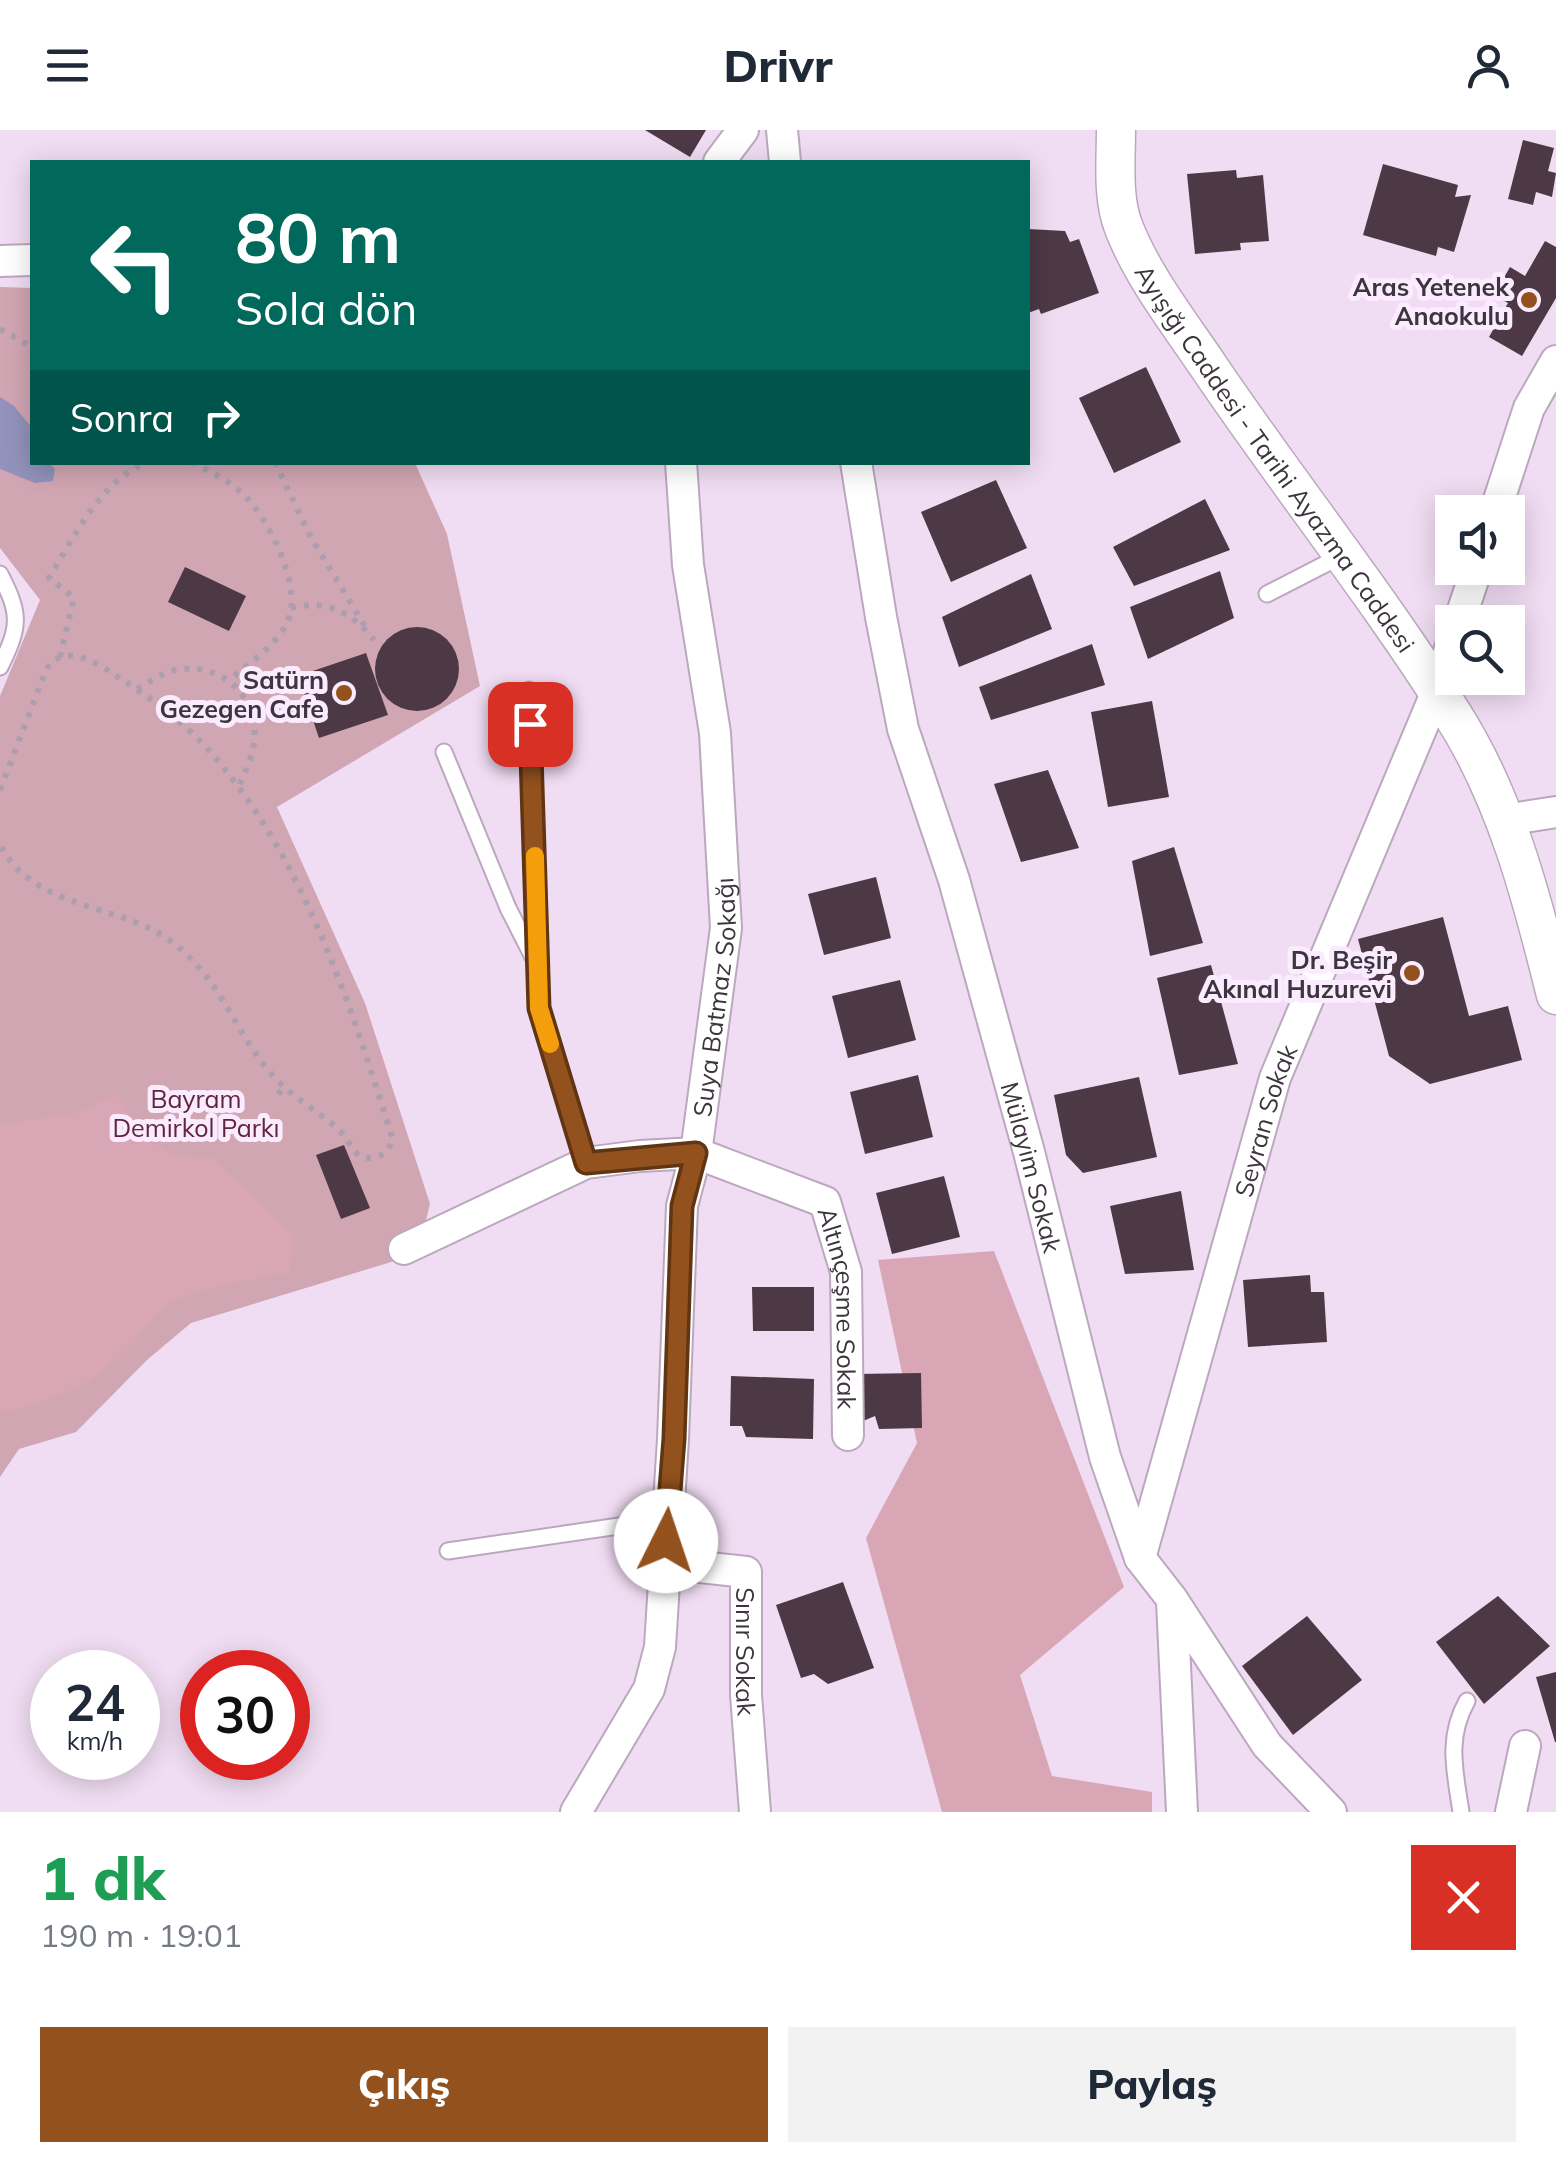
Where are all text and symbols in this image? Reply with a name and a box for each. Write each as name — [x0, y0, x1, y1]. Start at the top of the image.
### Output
text: Drivr — [724, 37, 832, 93]
icon: menu — [40, 38, 95, 93]
icon: person — [1461, 38, 1516, 93]
text: 80 m — [235, 193, 401, 281]
icon: left — [70, 200, 200, 330]
street label: Ayışığı Caddesi - Tarihi Ayazma Caddesi — [1129, 259, 1422, 658]
place label: Aras Yetenek Anaokulu — [1353, 271, 1510, 331]
text: Sola dön — [235, 280, 417, 336]
marker: Aras Yetenek Anaokulu — [1518, 289, 1540, 311]
icon: right — [194, 390, 249, 445]
text: Sonra — [70, 394, 174, 442]
map controls — [1435, 495, 1525, 695]
button: sound — [1435, 495, 1525, 585]
button: search — [1435, 605, 1525, 695]
place label: Satürn Gezegen Cafe — [159, 664, 324, 724]
marker: Satürn Gezegen Cafe — [333, 682, 355, 704]
pin — [488, 682, 573, 767]
icon: arrive — [503, 697, 558, 752]
street label: Suya Batmaz Sokağı — [686, 877, 742, 1118]
place label: Dr. Beşir Akınal Huzurevi — [1203, 944, 1392, 1004]
marker: Dr. Beşir Akınal Huzurevi — [1401, 962, 1423, 984]
street label: Seyran Sokak — [1227, 1038, 1303, 1200]
street label: Mülayim Sokak — [995, 1078, 1069, 1257]
park label: Bayram Demirkol Parkı — [112, 1083, 280, 1143]
street label: Altınçeşme Sokak — [812, 1203, 863, 1411]
position arrow — [614, 1489, 718, 1593]
street label: Sınır Sokak — [730, 1587, 763, 1718]
speed limit sign: 30 — [180, 1650, 310, 1780]
text: 24 — [65, 1671, 125, 1734]
text: km/h — [67, 1725, 123, 1756]
text: 1 dk — [40, 1840, 165, 1915]
button: close — [1411, 1845, 1516, 1950]
text: 190 m · 19:01 — [40, 1915, 242, 1955]
button: Çıkış — [40, 2027, 768, 2142]
button: Paylaş — [788, 2027, 1516, 2142]

